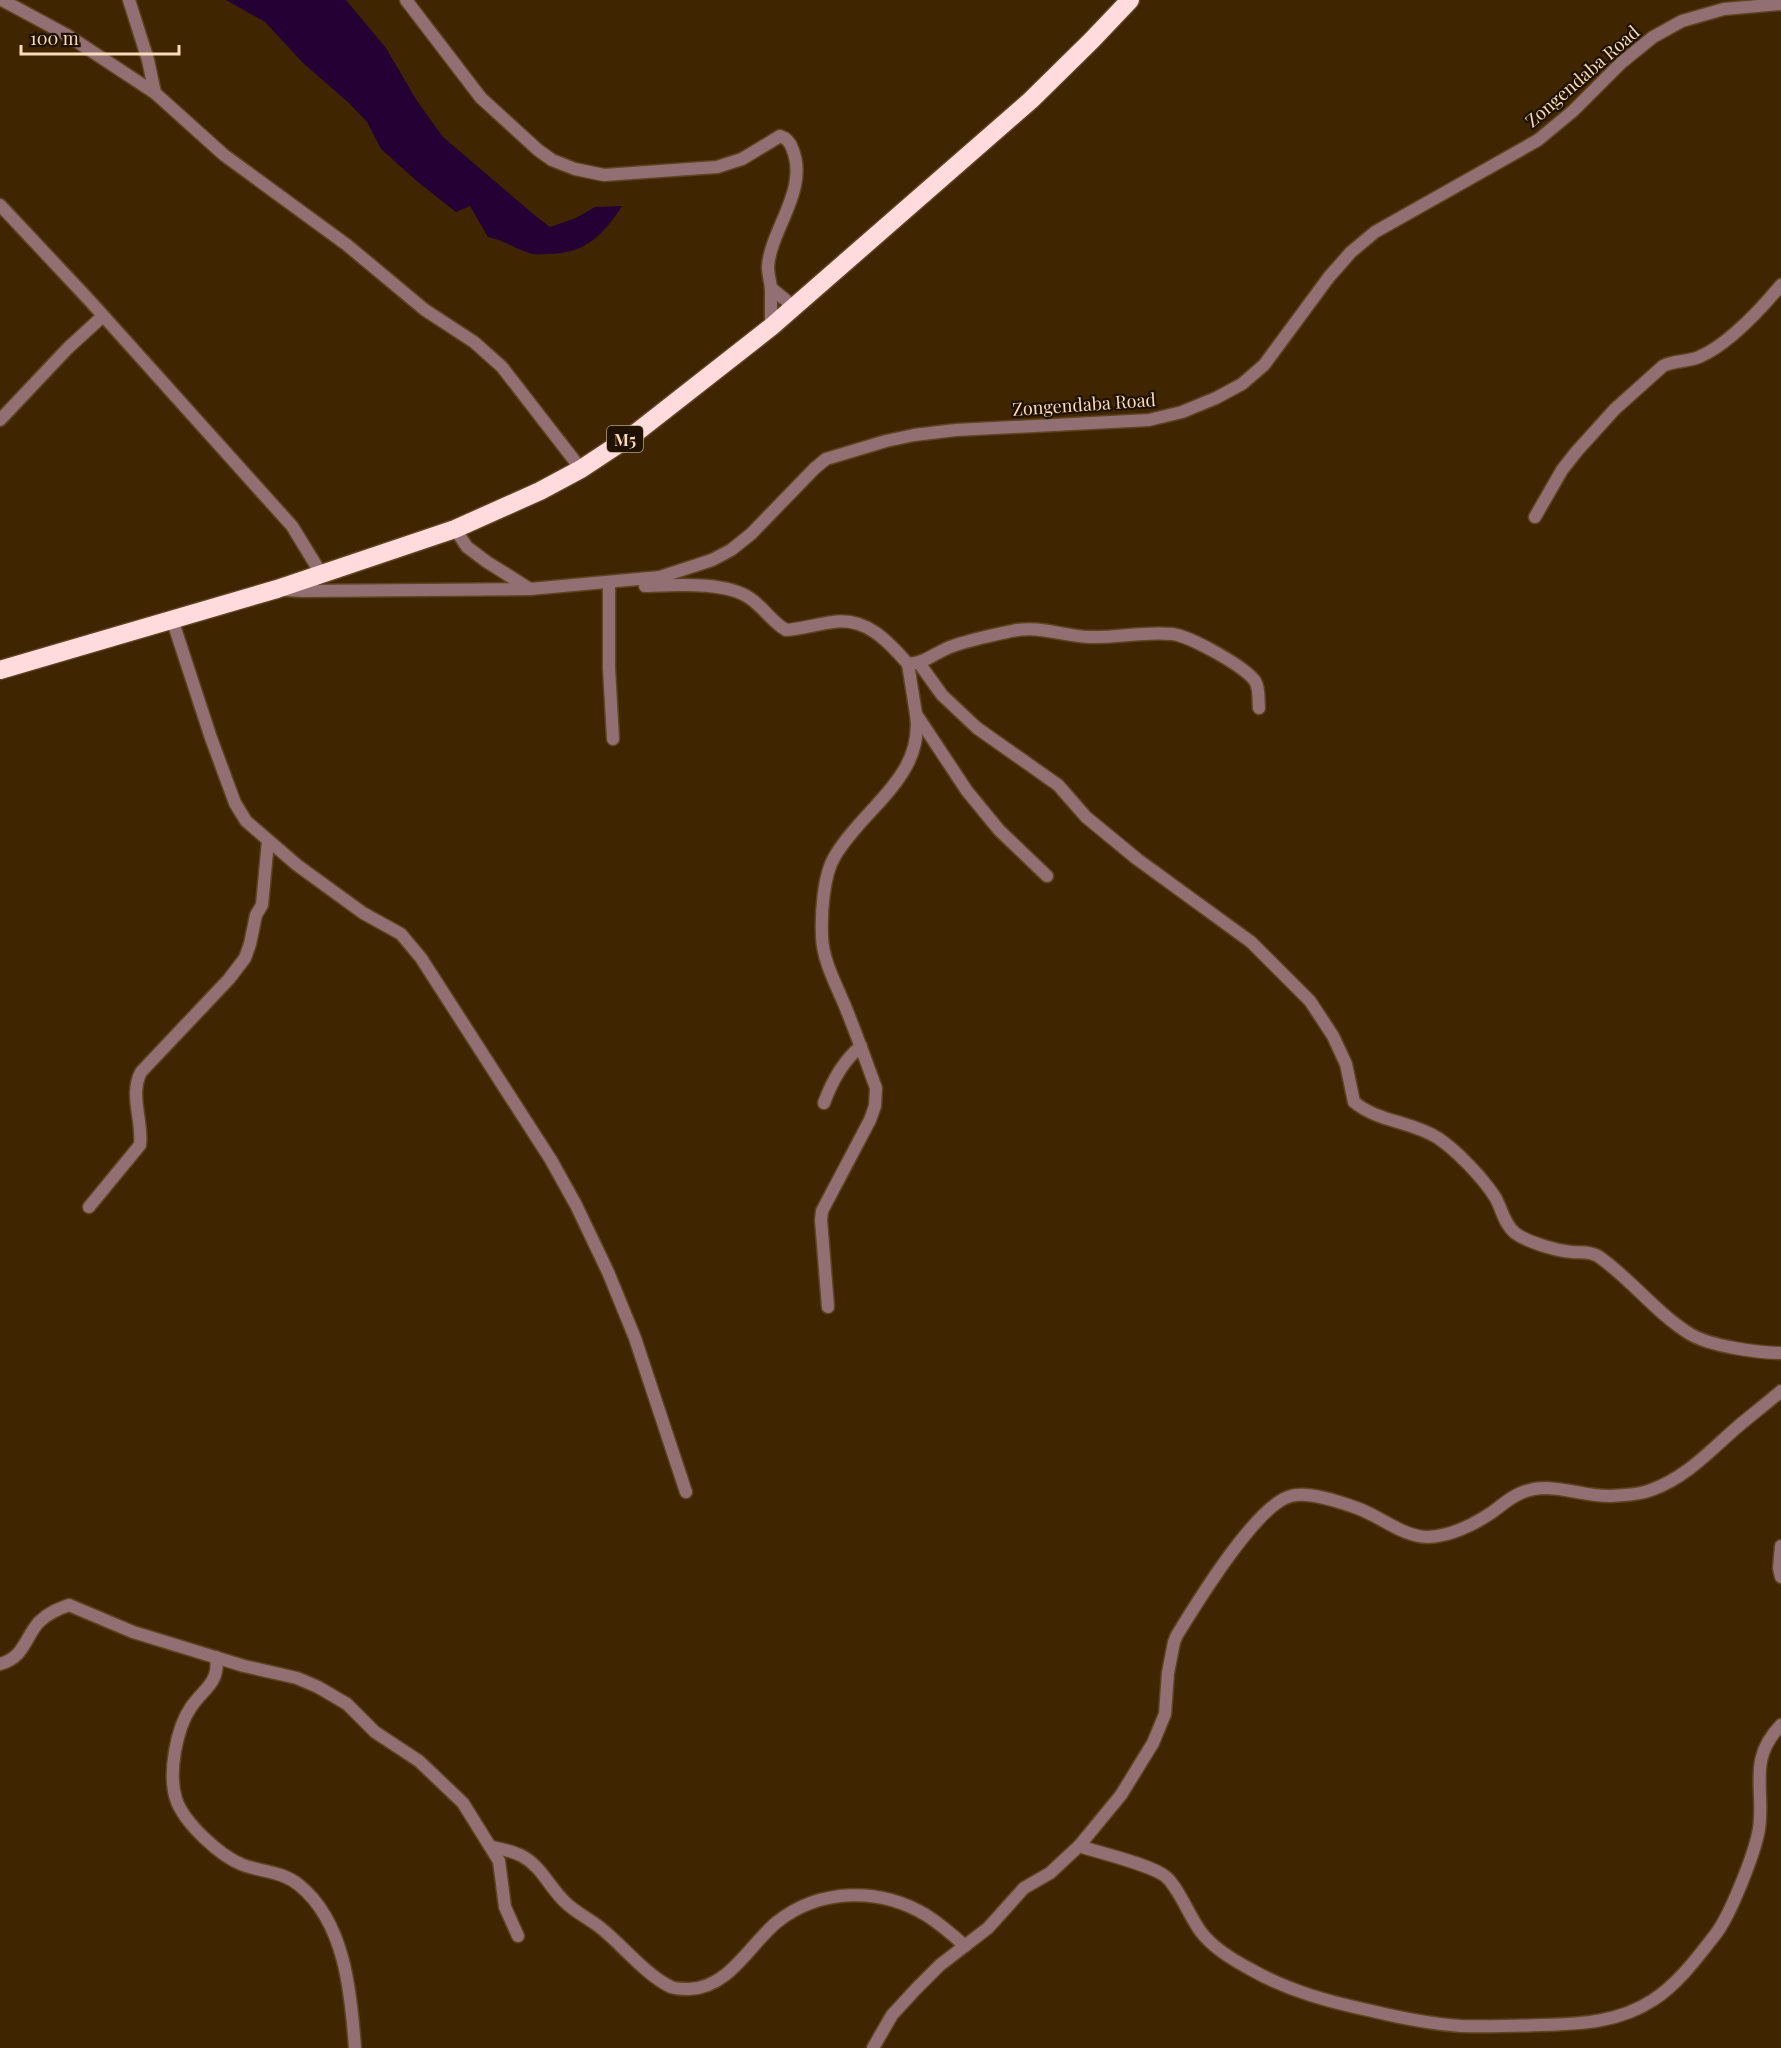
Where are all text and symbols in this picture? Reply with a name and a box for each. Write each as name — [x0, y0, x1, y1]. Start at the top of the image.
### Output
scale bar — [21, 18, 178, 56]
street label: Zongendaba Road — [1520, 19, 1645, 132]
text: 100 m — [30, 26, 79, 50]
street label: Zongendaba Road — [1011, 387, 1157, 421]
road number: M5 — [607, 426, 643, 452]

